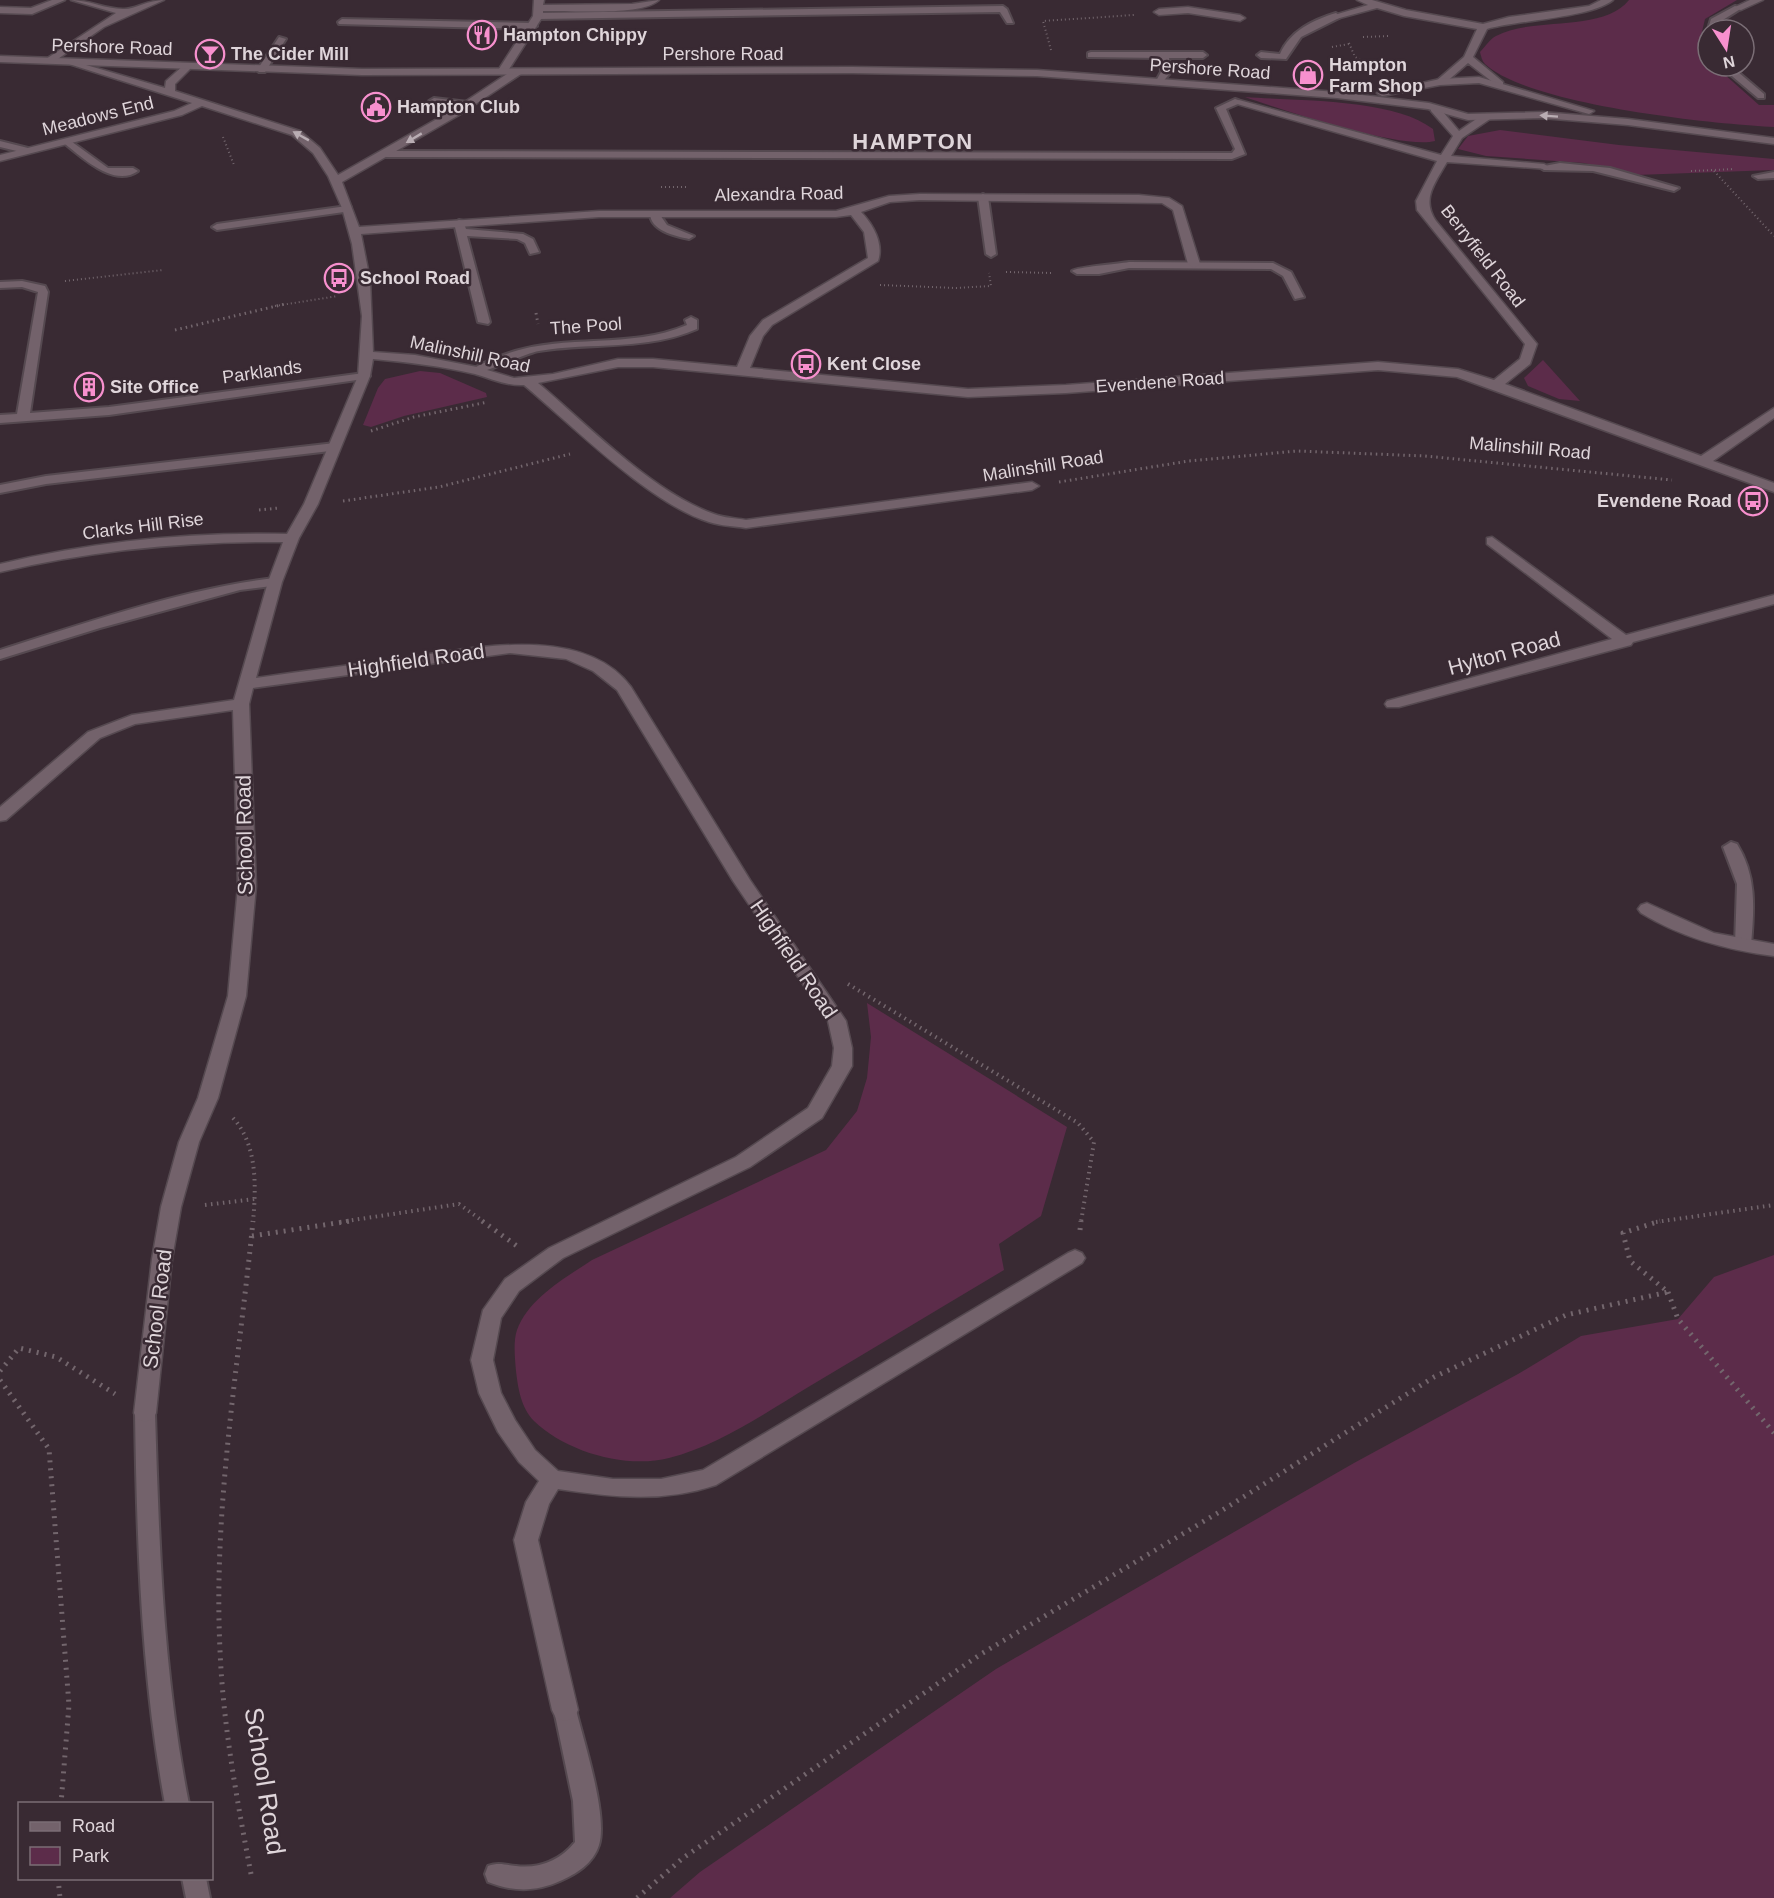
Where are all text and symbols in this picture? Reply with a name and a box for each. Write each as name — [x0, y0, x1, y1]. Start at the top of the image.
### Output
north arrow — [1696, 18, 1756, 78]
restaurant icon: Hampton Chippy — [466, 19, 498, 51]
place label: Hampton Chippy — [503, 25, 647, 45]
street label: Pershore Road — [51, 35, 173, 59]
bar icon: The Cider Mill — [194, 38, 226, 70]
place label: The Cider Mill — [231, 44, 349, 64]
street label: Pershore Road — [662, 44, 784, 64]
text: N — [1722, 53, 1736, 72]
street label: Pershore Road — [1149, 55, 1271, 83]
place label: Hampton Farm Shop — [1329, 55, 1423, 96]
shop icon: Hampton Farm Shop — [1292, 59, 1324, 91]
public building icon: Hampton Club — [360, 91, 392, 123]
street label: Meadows End — [40, 92, 156, 140]
place label: Hampton Club — [397, 97, 520, 117]
one-way arrow — [1539, 111, 1558, 121]
district label: HAMPTON — [852, 129, 974, 154]
one-way arrow — [292, 131, 309, 141]
one-way arrow — [406, 132, 422, 143]
street label: Alexandra Road — [714, 183, 844, 205]
street label: Berryfield Road — [1437, 201, 1529, 311]
bus stop icon: School Road — [323, 262, 355, 294]
place label: School Road — [360, 268, 470, 288]
street label: The Pool — [549, 314, 623, 338]
street label: Malinshill Road — [408, 332, 532, 376]
bus stop icon: Kent Close — [790, 348, 822, 380]
place label: Kent Close — [827, 354, 921, 374]
street label: Parklands — [221, 357, 303, 387]
street label: Evendene Road — [1095, 368, 1225, 396]
building icon: Site Office — [73, 371, 105, 403]
place label: Site Office — [110, 377, 199, 397]
street label: Malinshill Road — [1468, 433, 1592, 463]
street label: Malinshill Road — [981, 447, 1105, 485]
bus stop icon: Evendene Road — [1737, 485, 1769, 517]
place label: Evendene Road — [1597, 491, 1732, 511]
street label: Clarks Hill Rise — [81, 509, 205, 543]
street label: Hylton Road — [1445, 627, 1563, 679]
street label: Highfield Road — [346, 639, 486, 681]
street label: School Road — [231, 775, 257, 895]
street label: Highfield Road — [746, 895, 842, 1023]
street label: School Road — [138, 1248, 176, 1370]
street label: School Road — [239, 1705, 291, 1857]
legend — [18, 1802, 213, 1880]
text: Road — [72, 1816, 115, 1836]
text: Park — [72, 1846, 110, 1866]

